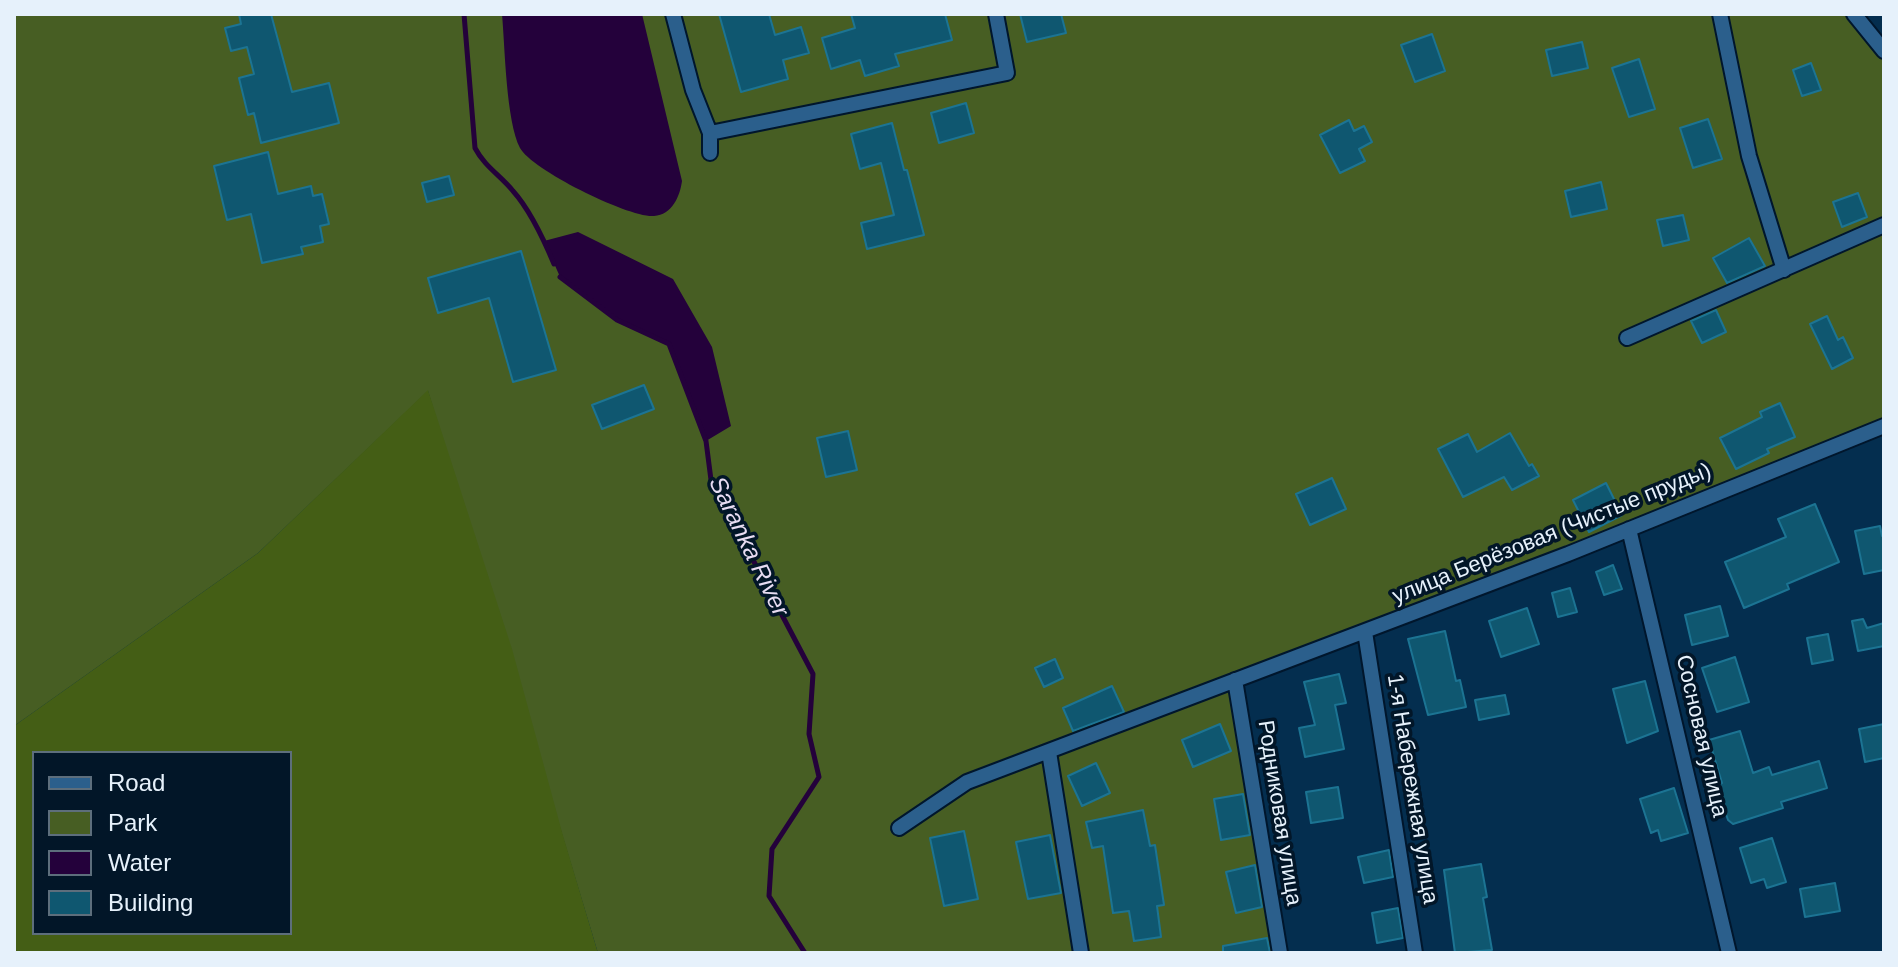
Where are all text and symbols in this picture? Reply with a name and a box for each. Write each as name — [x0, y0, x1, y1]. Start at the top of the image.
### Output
street label: улица Берёзовая (Чистые пруды) — [1389, 458, 1715, 610]
water label: Saranka River — [702, 472, 794, 622]
street label: Сосновая улица — [1670, 652, 1732, 820]
street label: 1-я Набережная улица — [1381, 672, 1443, 906]
street label: Родниковая улица — [1251, 719, 1307, 907]
legend — [32, 751, 292, 935]
text: Road — [108, 769, 165, 796]
text: Park — [108, 809, 157, 836]
text: Water — [108, 849, 171, 876]
text: Building — [108, 889, 193, 916]

